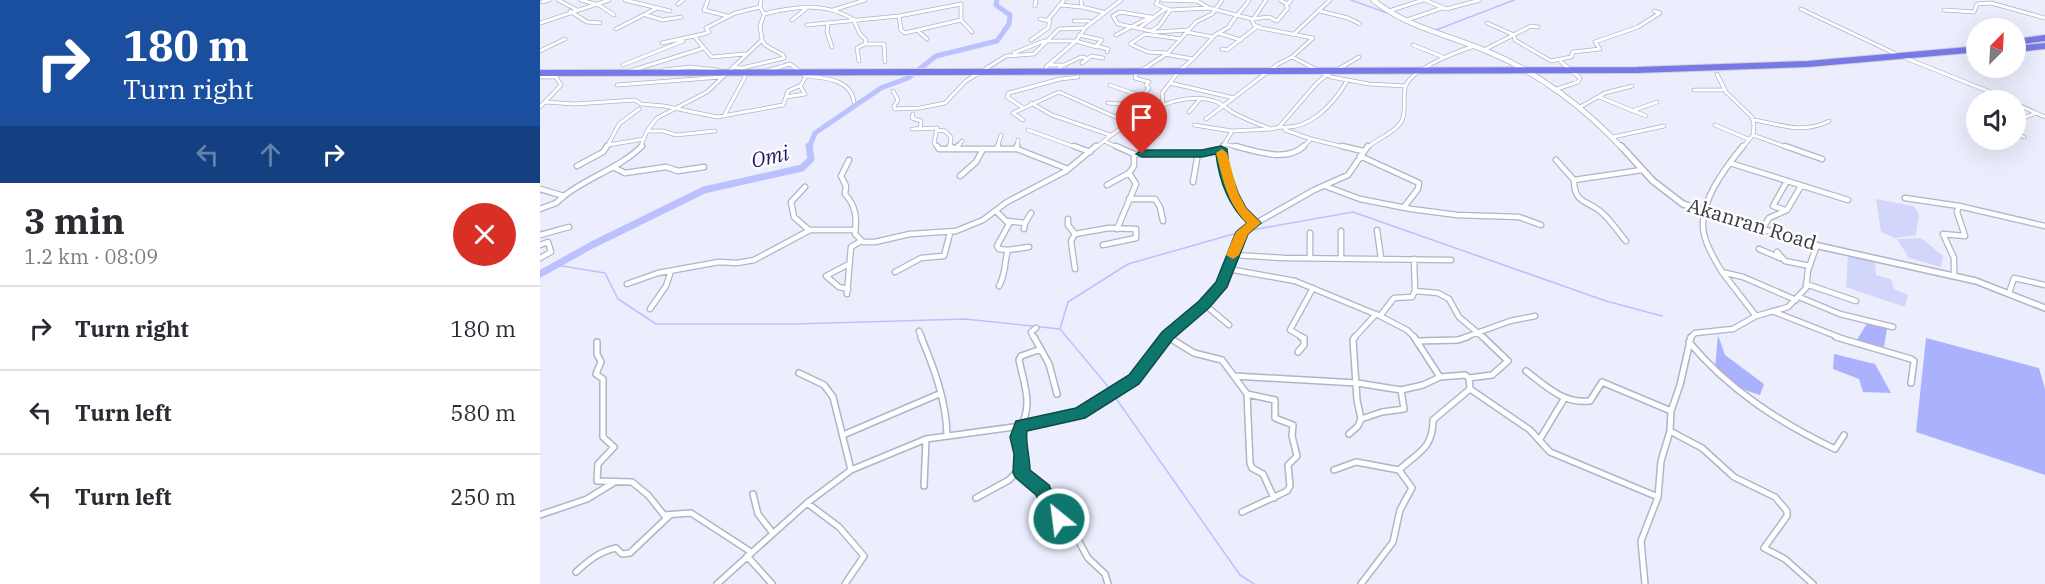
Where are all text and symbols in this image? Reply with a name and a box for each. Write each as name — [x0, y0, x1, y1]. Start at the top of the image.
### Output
text: 180 m — [123, 18, 249, 73]
north arrow — [1966, 18, 2026, 78]
map controls — [1966, 18, 2026, 150]
icon: right — [24, 24, 102, 102]
text: Turn right — [123, 71, 254, 106]
button: sound — [1966, 90, 2026, 150]
pin — [1116, 92, 1167, 154]
icon: arrive — [1125, 101, 1158, 134]
icon: left — [191, 138, 224, 171]
icon: ahead — [254, 138, 287, 171]
icon: right — [317, 138, 350, 171]
water label: Omi — [748, 138, 792, 174]
street label: Akanran Road — [1684, 191, 1820, 256]
text: 3 min — [24, 197, 125, 244]
button: close — [453, 203, 516, 266]
text: 1.2 km · 08:09 — [24, 243, 158, 270]
icon: right — [24, 312, 57, 345]
text: Turn right — [75, 314, 189, 343]
text: 180 m — [450, 314, 516, 343]
icon: left — [24, 396, 57, 429]
text: Turn left — [75, 398, 171, 427]
text: 580 m — [450, 398, 516, 427]
icon: left — [24, 480, 57, 513]
text: Turn left — [75, 482, 171, 511]
text: 250 m — [450, 482, 516, 511]
position arrow — [1027, 487, 1091, 551]

